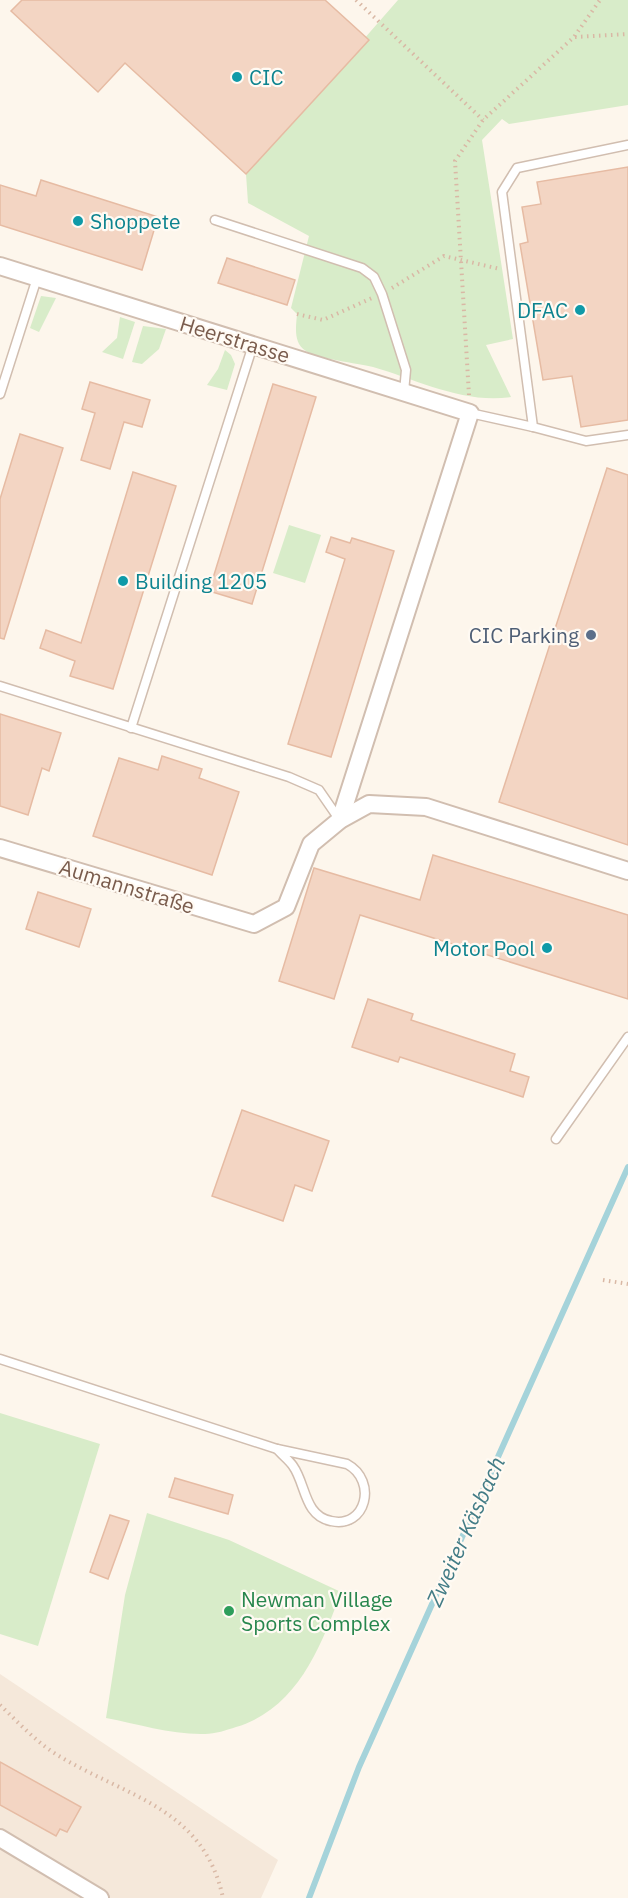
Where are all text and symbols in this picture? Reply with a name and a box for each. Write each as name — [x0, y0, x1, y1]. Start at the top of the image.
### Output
place label: CIC — [249, 63, 283, 91]
marker: CIC — [230, 70, 244, 84]
place label: Shoppete — [90, 207, 181, 235]
marker: Shoppete — [71, 214, 85, 228]
place label: DFAC — [517, 296, 568, 324]
marker: DFAC — [573, 303, 587, 317]
street label: Heerstrasse — [177, 309, 293, 369]
place label: Building 1205 — [135, 567, 267, 595]
marker: Building 1205 — [116, 574, 130, 588]
place label: CIC Parking — [469, 621, 579, 649]
marker: CIC Parking — [584, 628, 598, 642]
street label: Aumannstraße — [56, 852, 198, 920]
place label: Motor Pool — [433, 934, 535, 962]
marker: Motor Pool — [540, 941, 554, 955]
water label: Zweiter Käsbach — [419, 1451, 511, 1611]
place label: Newman Village Sports Complex — [241, 1585, 393, 1637]
marker: Newman Village Sports Complex — [222, 1604, 236, 1618]

